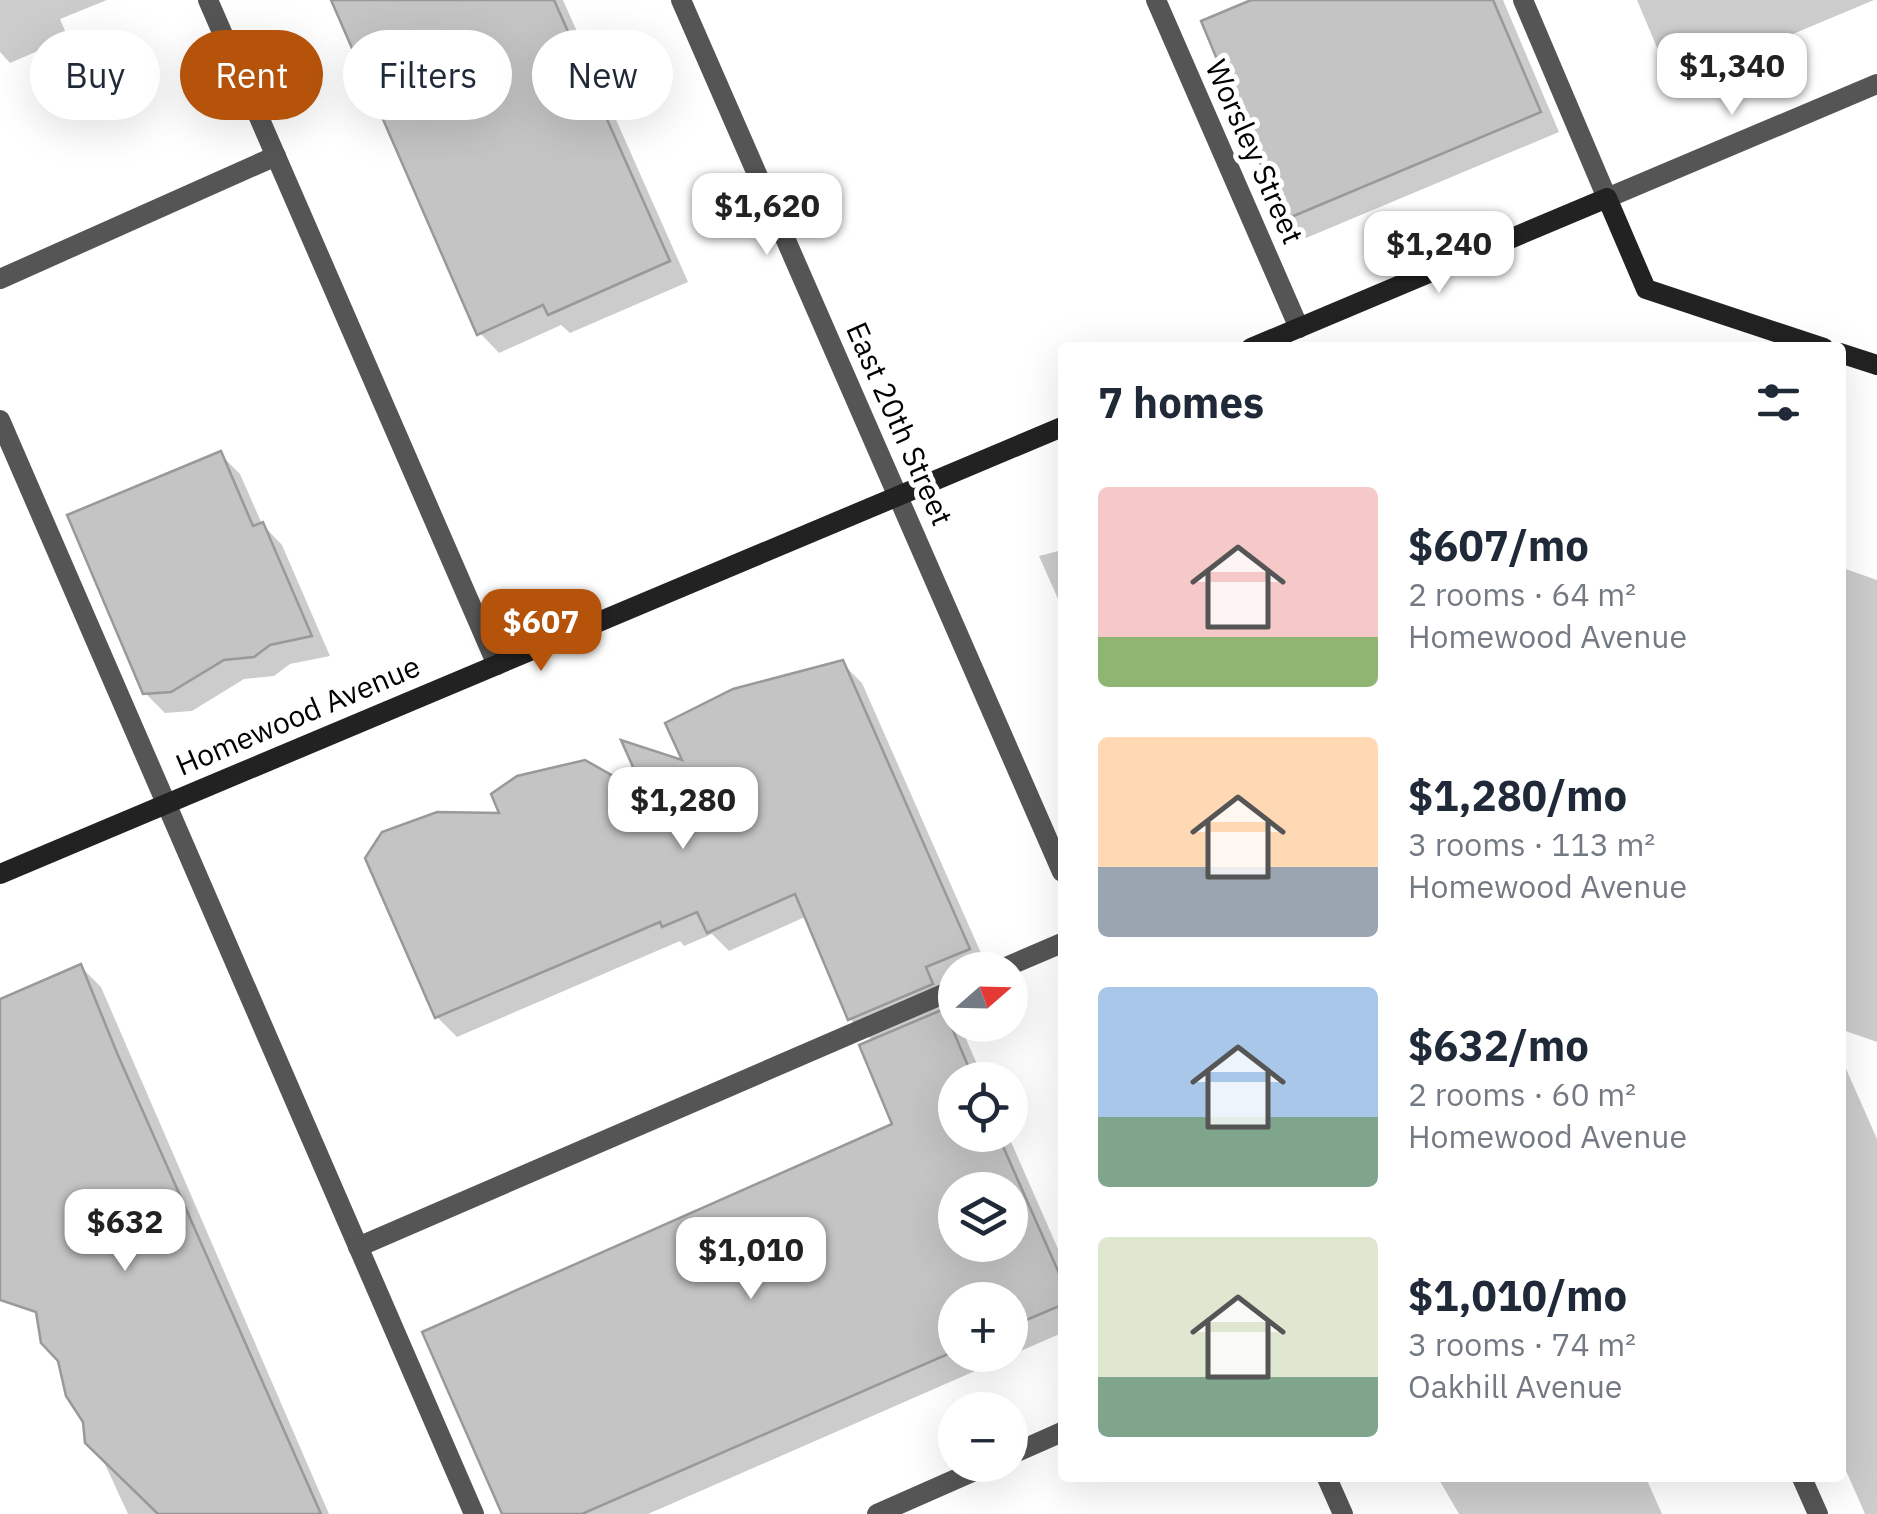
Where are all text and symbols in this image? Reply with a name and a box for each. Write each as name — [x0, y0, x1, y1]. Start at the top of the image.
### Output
chip: Buy — [30, 30, 160, 120]
chip: Rent — [180, 30, 323, 120]
chip: Filters — [343, 30, 512, 120]
chip: New — [532, 30, 673, 120]
pin: $1,340 — [1651, 33, 1813, 118]
text: $1,340 — [1679, 44, 1785, 86]
street label: Worsley Street — [1197, 53, 1313, 250]
pin: $1,620 — [686, 173, 848, 258]
text: $1,620 — [714, 184, 820, 226]
pin: $1,240 — [1358, 211, 1520, 296]
text: $1,240 — [1386, 222, 1492, 264]
street label: East 20th Street — [838, 316, 963, 531]
text: 7 homes — [1098, 375, 1264, 430]
icon: filters — [1751, 375, 1806, 430]
text: $607/mo — [1408, 518, 1589, 573]
icon: home — [1178, 527, 1298, 647]
text: 2 rooms · 64 m² — [1408, 573, 1636, 615]
pin: $607 — [482, 589, 600, 674]
text: $607 — [503, 600, 579, 642]
text: Homewood Avenue — [1408, 615, 1687, 657]
street label: Homewood Avenue — [169, 646, 425, 784]
pin: $1,280 — [602, 767, 764, 852]
text: $1,280/mo — [1408, 768, 1627, 823]
icon: home — [1178, 777, 1298, 897]
text: $1,280 — [630, 778, 736, 820]
text: 3 rooms · 113 m² — [1408, 823, 1655, 865]
text: Homewood Avenue — [1408, 865, 1687, 907]
north arrow — [938, 952, 1028, 1042]
map controls — [938, 952, 1028, 1482]
text: $632/mo — [1408, 1018, 1589, 1073]
icon: home — [1178, 1027, 1298, 1147]
button: locate — [938, 1062, 1028, 1152]
text: 2 rooms · 60 m² — [1408, 1073, 1636, 1115]
text: Homewood Avenue — [1408, 1115, 1687, 1157]
button: layers — [938, 1172, 1028, 1262]
pin: $632 — [66, 1189, 184, 1274]
text: $632 — [87, 1200, 163, 1242]
pin: $1,010 — [670, 1217, 832, 1302]
text: $1,010 — [698, 1228, 804, 1270]
text: $1,010/mo — [1408, 1268, 1627, 1323]
icon: home — [1178, 1277, 1298, 1397]
button: + — [938, 1282, 1028, 1372]
text: 3 rooms · 74 m² — [1408, 1323, 1636, 1365]
text: Oakhill Avenue — [1408, 1365, 1622, 1407]
button: − — [938, 1392, 1028, 1482]

